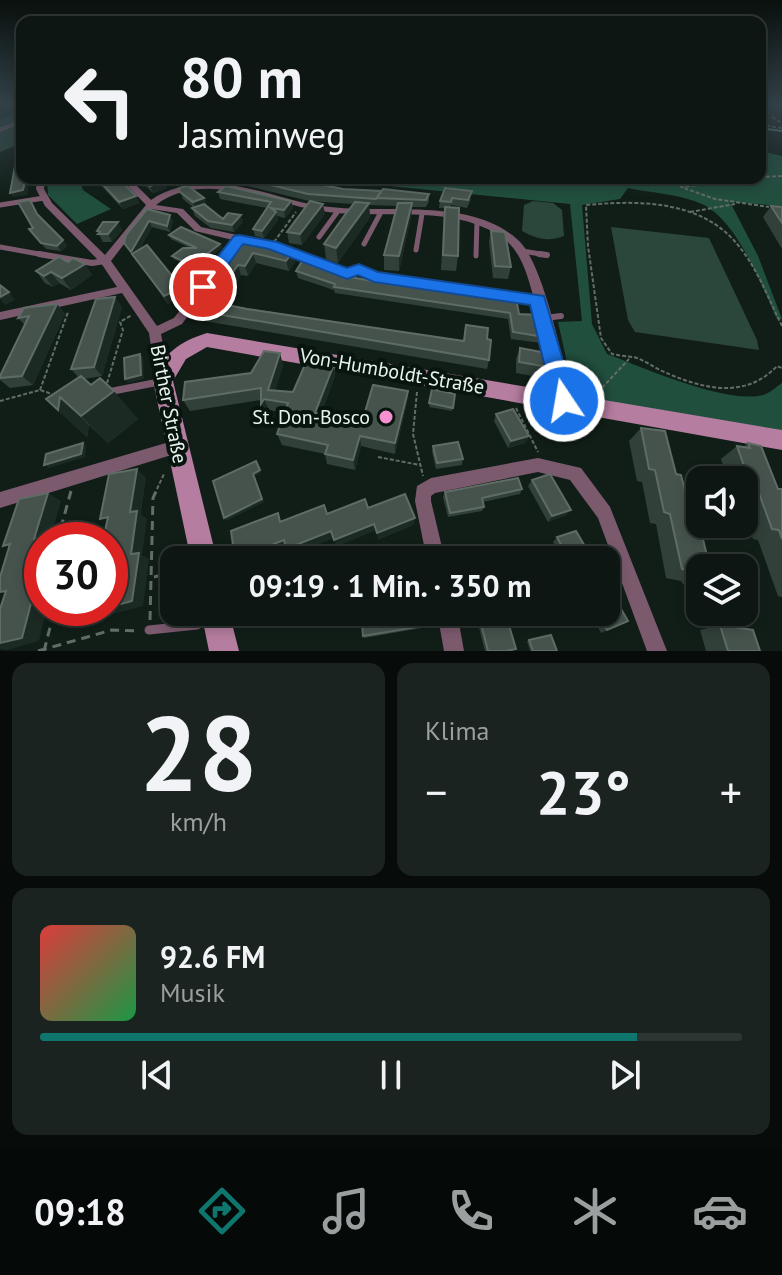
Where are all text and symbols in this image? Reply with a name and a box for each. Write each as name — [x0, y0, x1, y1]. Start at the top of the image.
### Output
text: 80 m — [180, 41, 303, 113]
icon: left — [48, 48, 152, 152]
text: Jasminweg — [180, 111, 345, 158]
pin — [169, 253, 237, 321]
icon: arrive — [181, 265, 225, 309]
street label: Birther Straße — [145, 342, 193, 466]
street label: Von-Humboldt-Straße — [297, 342, 486, 400]
position arrow — [522, 359, 606, 443]
place label: St. Don-Bosco — [252, 404, 370, 430]
marker: St. Don-Bosco — [377, 408, 395, 426]
map controls — [686, 466, 758, 626]
button: sound — [686, 466, 758, 538]
speed limit sign: 30 — [24, 522, 128, 626]
button: layers — [686, 554, 758, 626]
text: 09:19 · 1 Min. · 350 m — [249, 566, 531, 605]
text: 28 — [140, 685, 257, 820]
text: Klima — [425, 714, 489, 747]
text: 23° — [536, 753, 631, 831]
text: − — [425, 763, 447, 820]
text: + — [720, 763, 742, 820]
text: km/h — [170, 805, 227, 838]
text: 92.6 FM — [160, 937, 265, 976]
text: Musik — [160, 976, 225, 1009]
icon: previous — [135, 1053, 179, 1097]
icon: pause — [369, 1053, 413, 1097]
icon: next — [603, 1053, 647, 1097]
icon: directions — [194, 1183, 250, 1239]
icon: music — [318, 1183, 374, 1239]
icon: phone — [443, 1183, 499, 1239]
icon: climate — [567, 1183, 623, 1239]
icon: car — [692, 1183, 748, 1239]
text: 09:18 — [34, 1188, 126, 1235]

